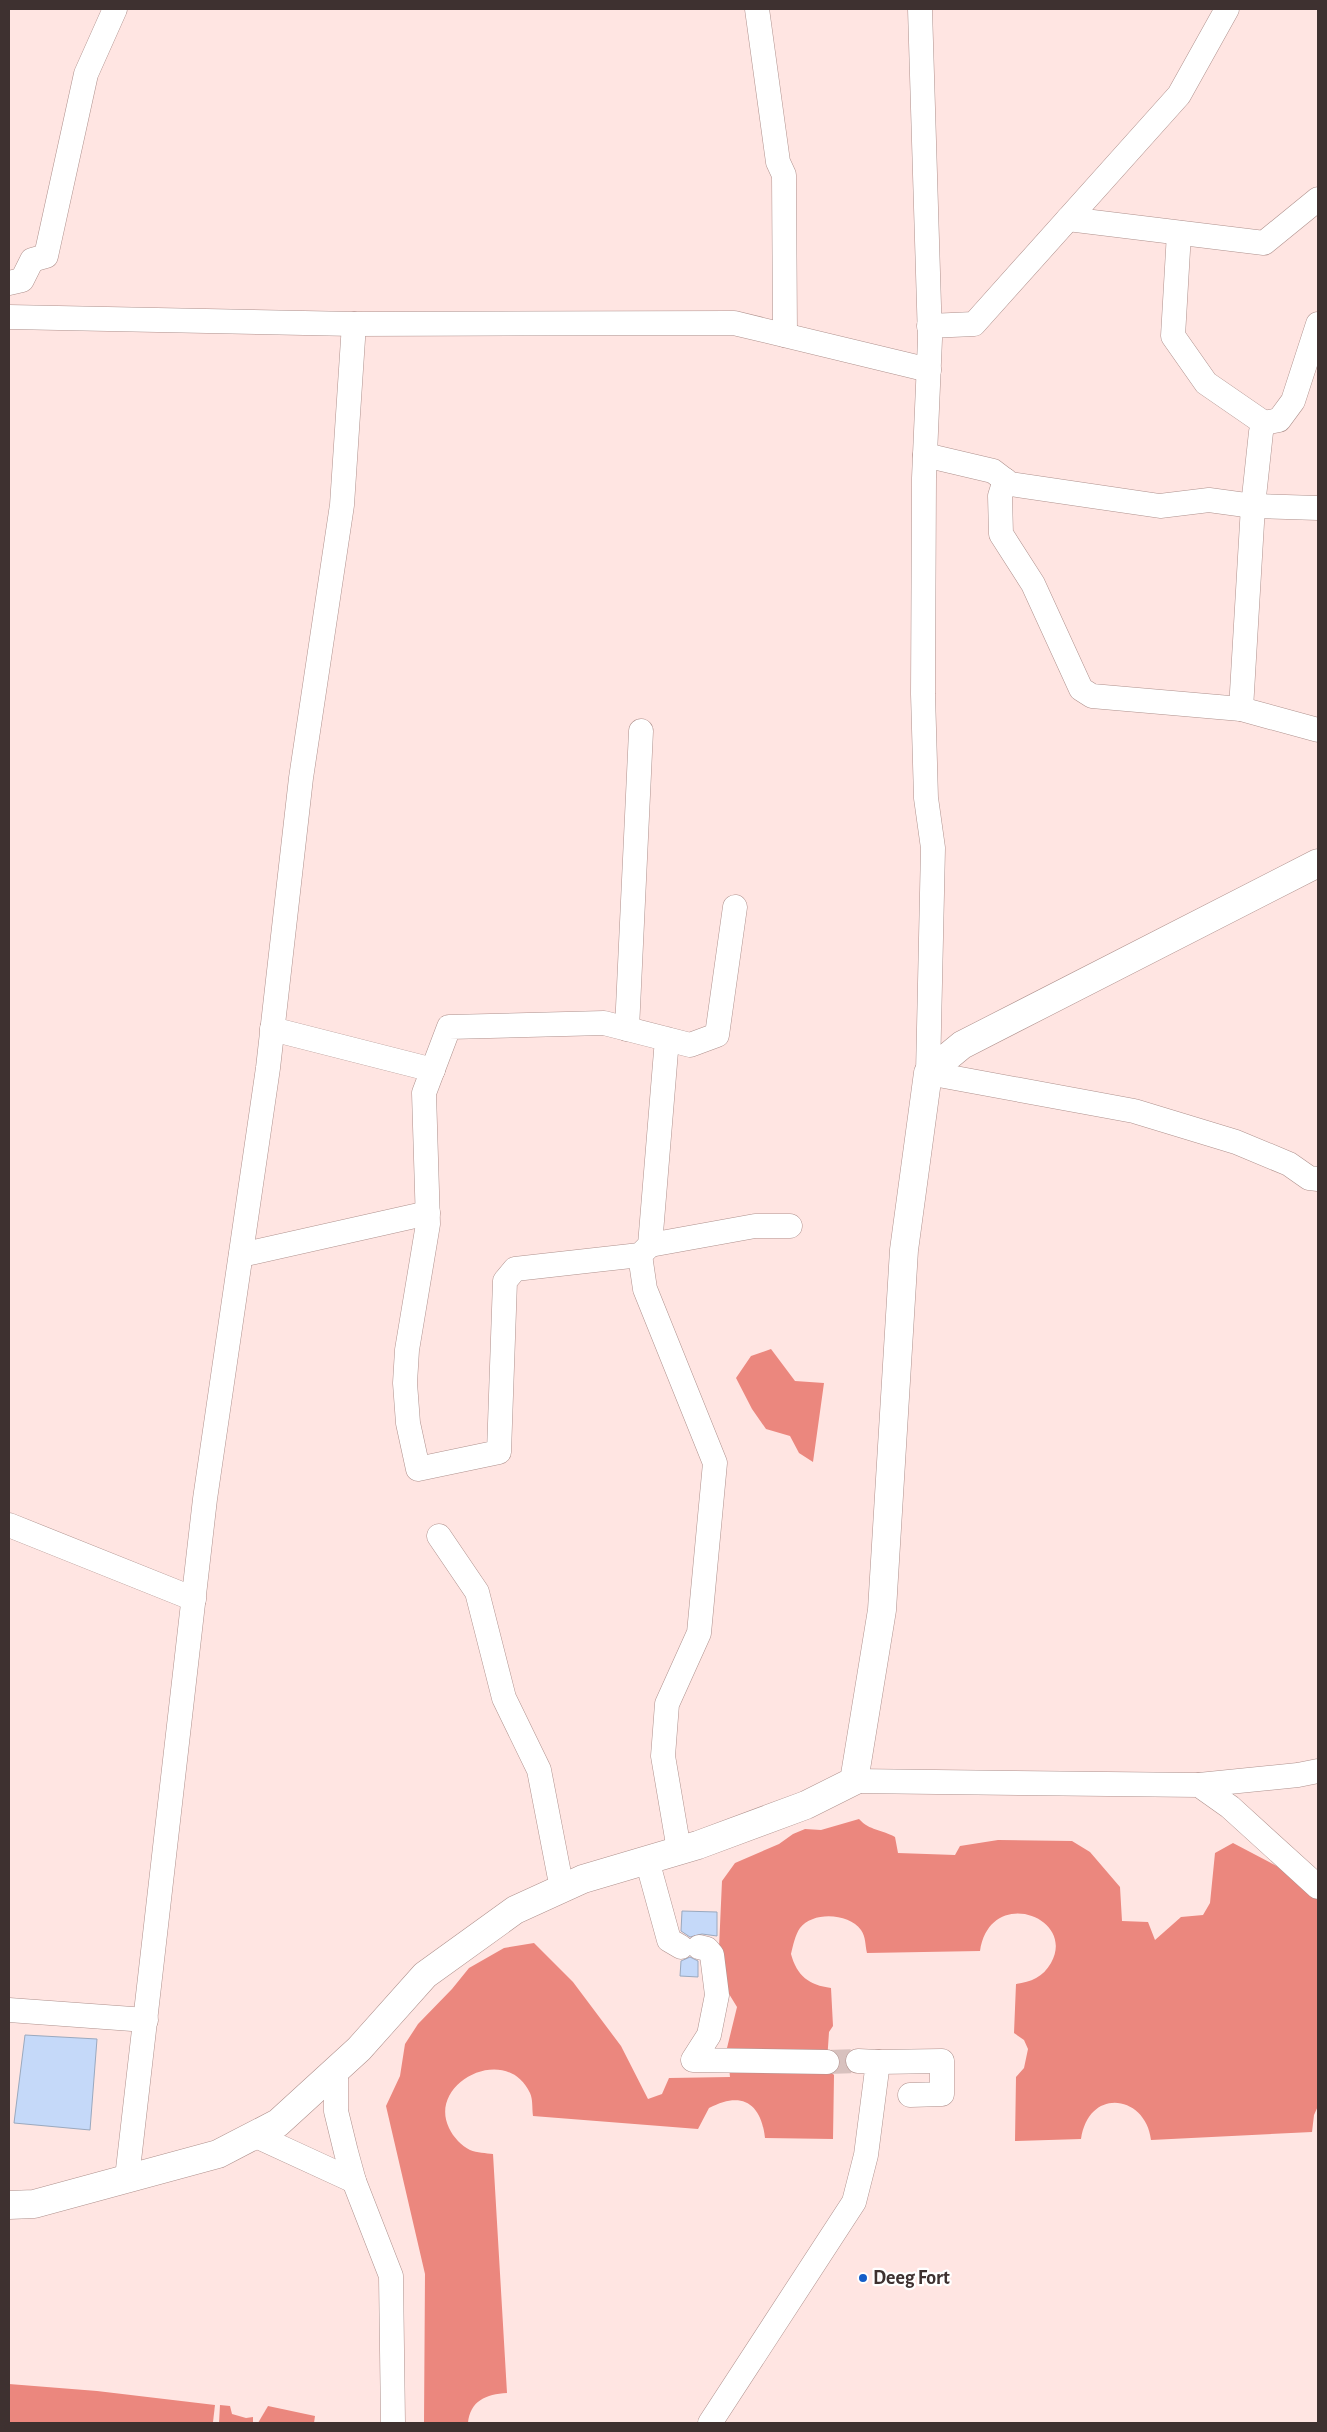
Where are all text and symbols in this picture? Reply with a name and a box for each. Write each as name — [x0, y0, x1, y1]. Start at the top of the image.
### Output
place label: Deeg Fort — [873, 2268, 950, 2288]
marker: Deeg Fort — [857, 2272, 869, 2284]

